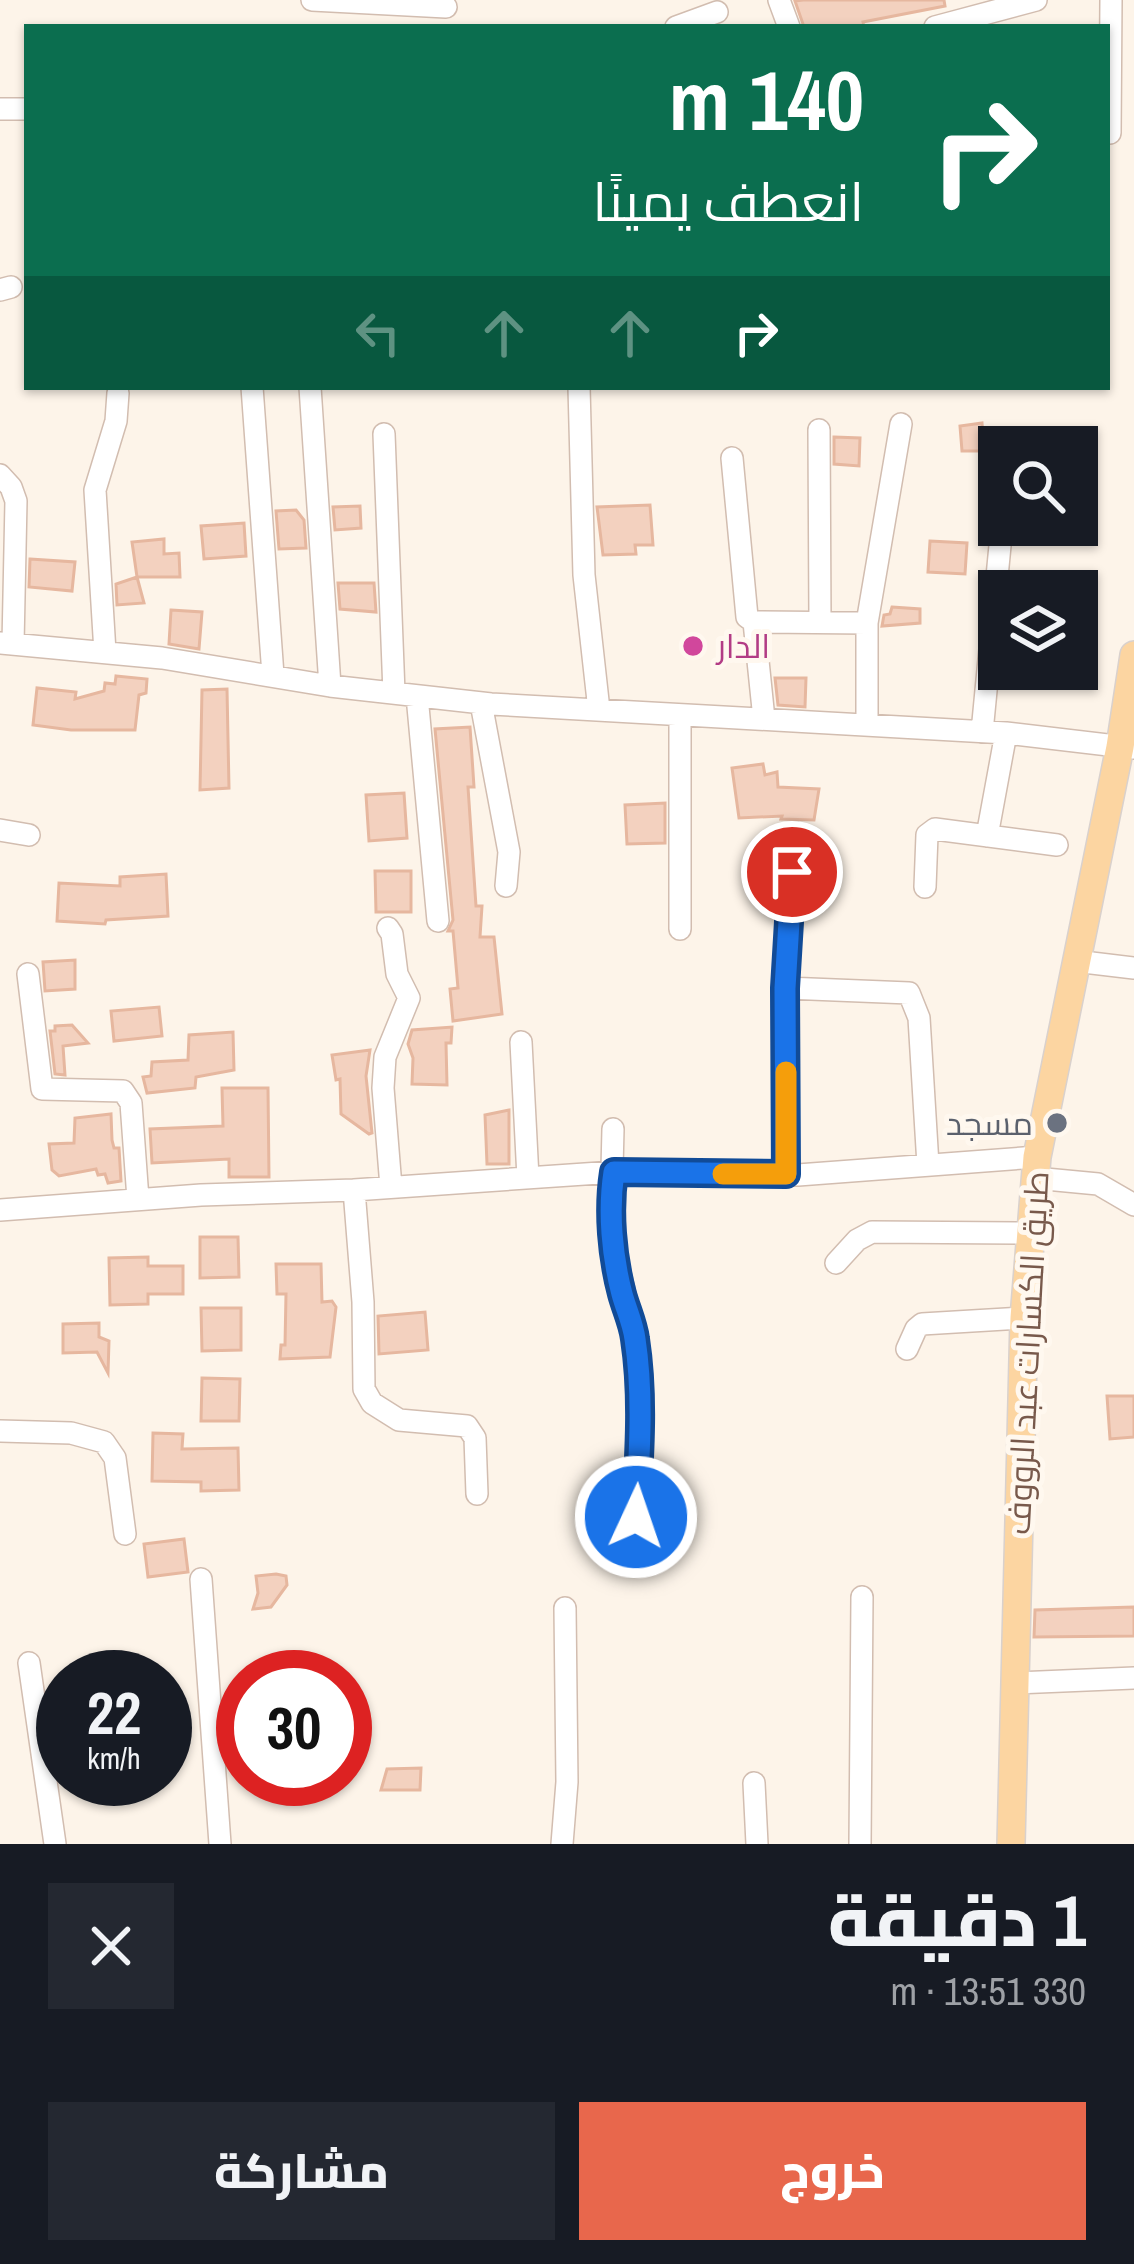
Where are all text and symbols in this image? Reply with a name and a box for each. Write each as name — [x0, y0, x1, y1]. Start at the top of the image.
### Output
text: 140 m — [669, 43, 864, 156]
icon: right — [906, 72, 1062, 228]
text: انعطف يمينًا — [592, 165, 864, 238]
icon: left — [345, 300, 411, 366]
icon: ahead — [471, 300, 537, 366]
icon: ahead — [597, 300, 663, 366]
icon: right — [723, 300, 789, 366]
map controls — [978, 426, 1098, 690]
button: search — [978, 426, 1098, 546]
button: layers — [978, 570, 1098, 690]
place label: الدار — [715, 624, 770, 668]
marker: الدار — [680, 633, 706, 659]
pin — [741, 821, 843, 923]
icon: arrive — [759, 839, 825, 905]
place label: مسجد — [946, 1101, 1033, 1145]
marker: مسجد — [1044, 1110, 1070, 1136]
street label: طريق الكسارات عبد الرووف — [995, 1170, 1059, 1536]
position arrow — [573, 1454, 699, 1580]
speed limit sign: 30 — [216, 1650, 372, 1806]
text: 22 — [87, 1672, 141, 1753]
text: km/h — [87, 1738, 141, 1778]
text: 1 دقيقة — [828, 1871, 1086, 1968]
button: close — [48, 1883, 174, 2009]
text: 330 m · 13:51 — [890, 1965, 1086, 2017]
button: مشاركة — [48, 2102, 555, 2240]
button: خروج — [579, 2102, 1086, 2240]

